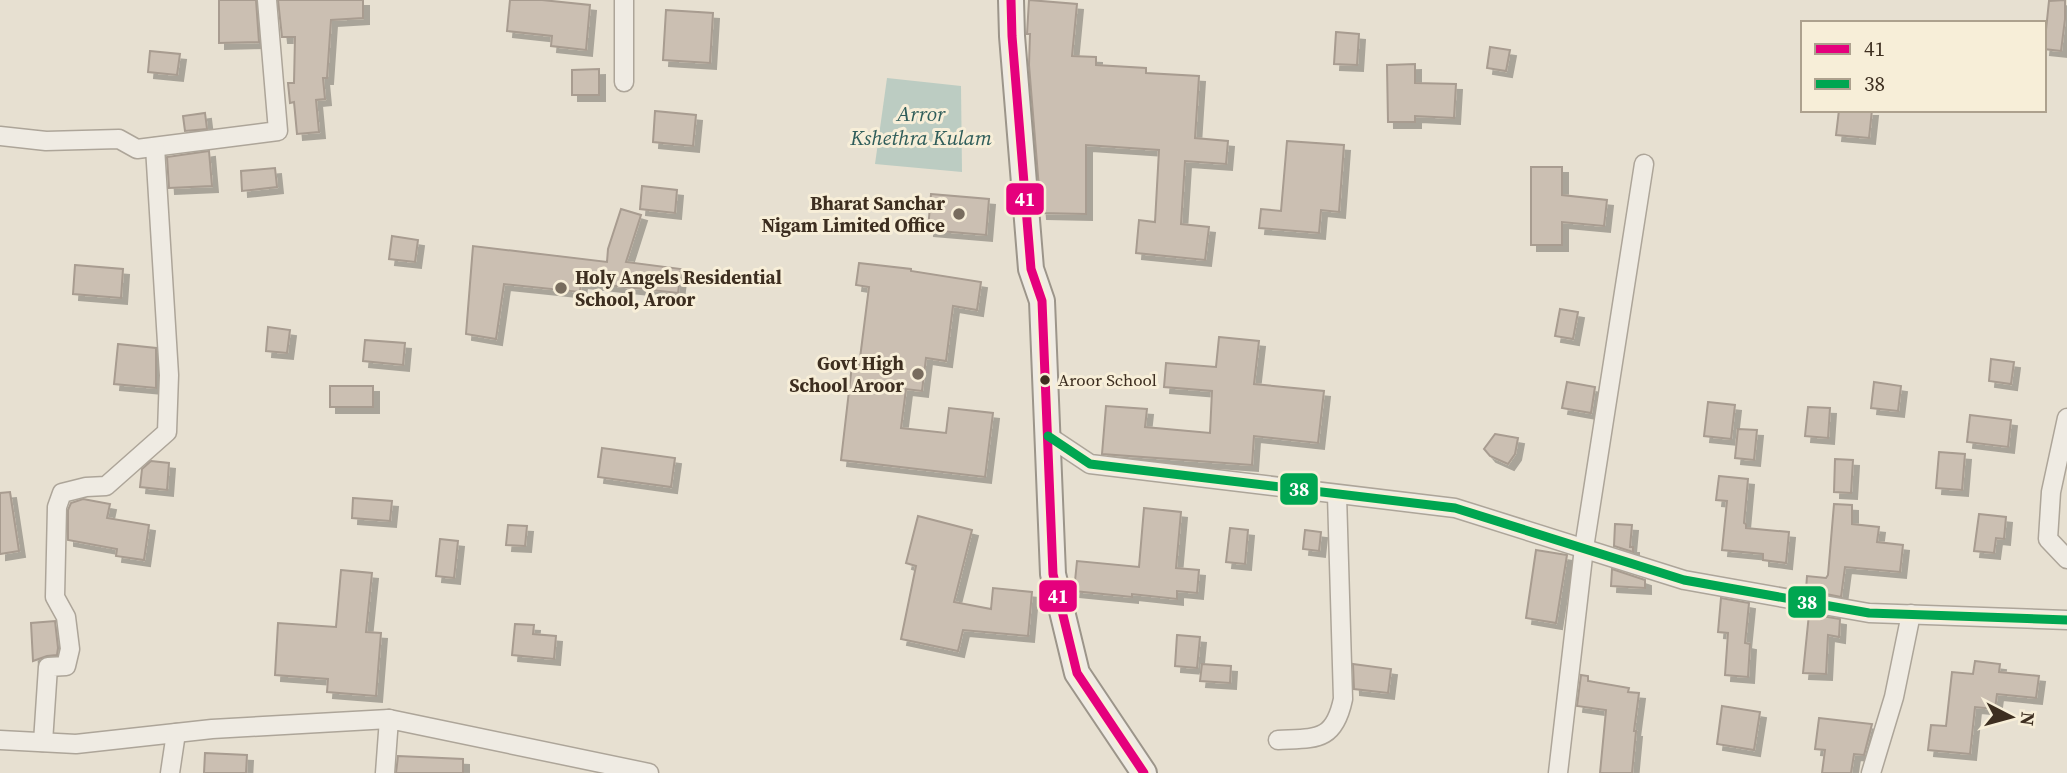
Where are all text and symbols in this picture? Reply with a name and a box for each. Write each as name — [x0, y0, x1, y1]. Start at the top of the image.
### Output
legend — [1801, 21, 2046, 112]
text: 41 — [1864, 34, 1885, 63]
text: 38 — [1864, 69, 1885, 98]
water label: Arror Kshethra Kulam — [849, 99, 992, 152]
line badge: 41 — [1005, 182, 1045, 216]
text: 41 — [1015, 186, 1035, 212]
place label: Bharat Sanchar Nigam Limited Office — [761, 190, 945, 238]
marker: Bharat Sanchar Nigam Limited Office — [951, 206, 967, 222]
place label: Holy Angels Residential School, Aroor — [575, 264, 782, 312]
marker: Holy Angels Residential School, Aroor — [553, 280, 569, 296]
place label: Govt High School Aroor — [789, 350, 904, 398]
marker: Govt High School Aroor — [910, 366, 926, 382]
place label: Aroor School — [1058, 368, 1157, 392]
marker: Aroor School — [1038, 373, 1052, 387]
line badge: 38 — [1279, 472, 1319, 506]
text: 38 — [1289, 476, 1309, 502]
line badge: 41 — [1038, 579, 1078, 613]
text: 41 — [1048, 583, 1068, 609]
line badge: 38 — [1787, 585, 1827, 619]
text: 38 — [1797, 589, 1817, 615]
north arrow — [1976, 682, 2046, 752]
text: N — [2014, 711, 2042, 727]

